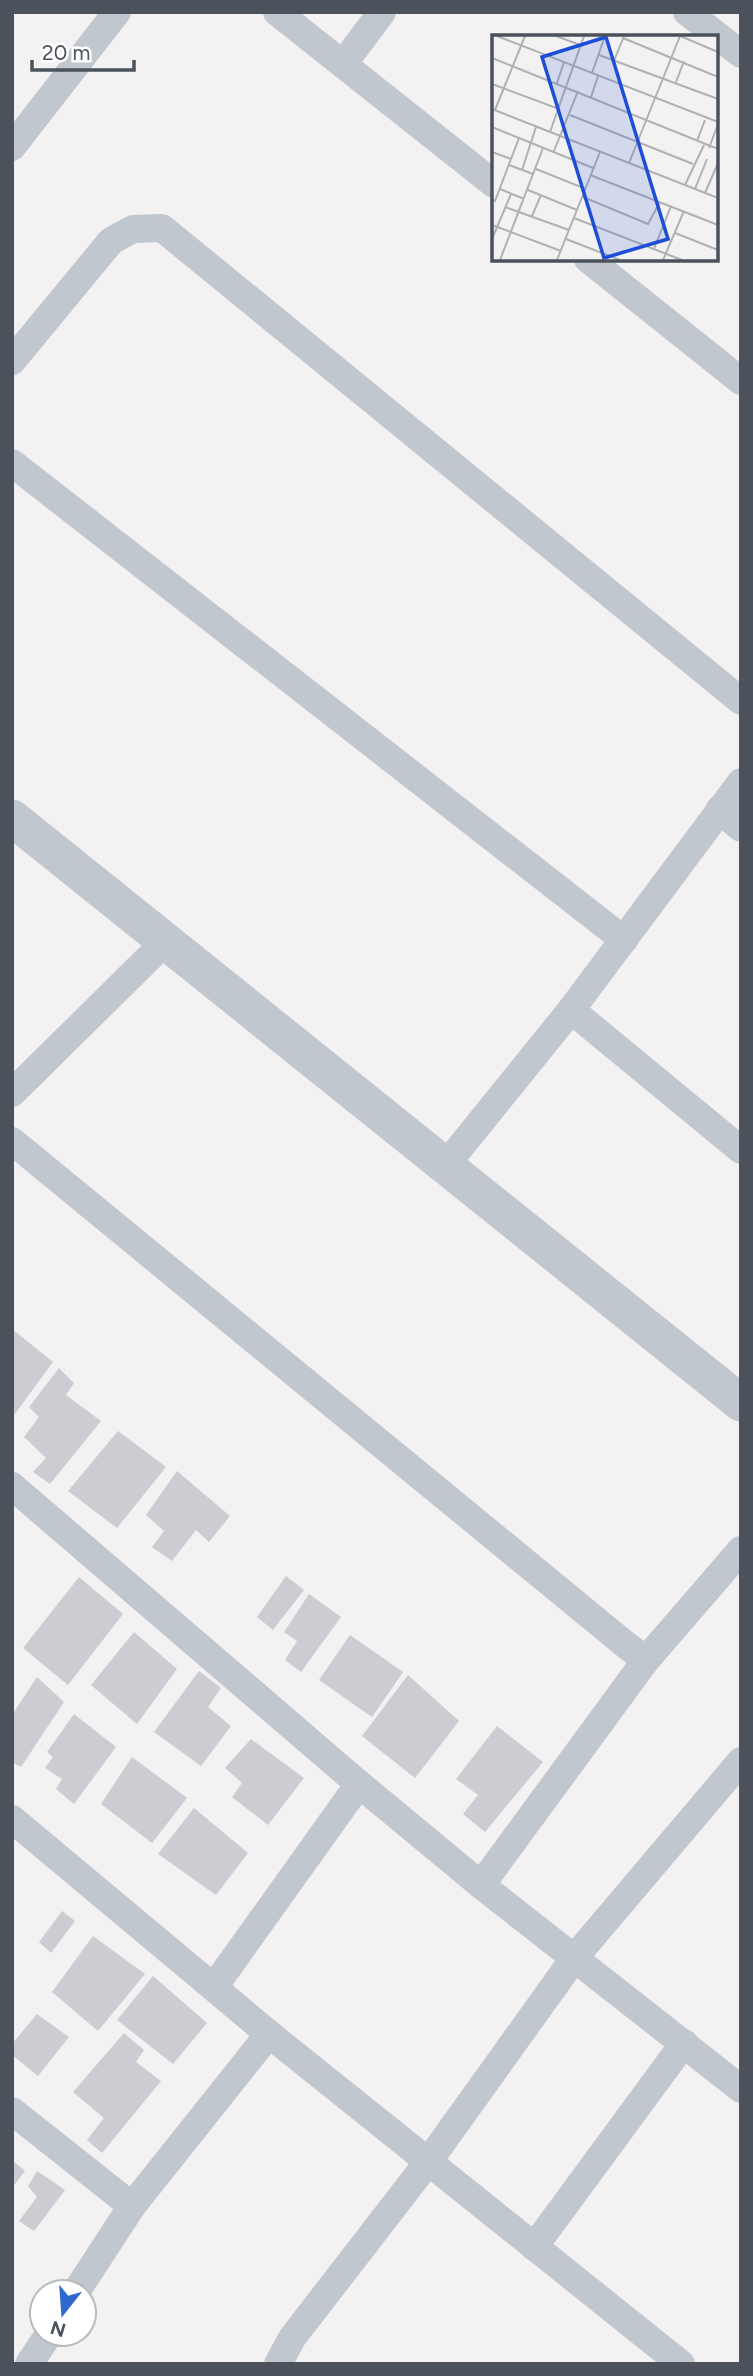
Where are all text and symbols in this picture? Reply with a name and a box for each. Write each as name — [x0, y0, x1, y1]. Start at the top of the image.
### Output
scale bar — [32, 28, 133, 72]
inset map — [492, 35, 718, 261]
text: 20 m — [42, 40, 90, 65]
north arrow — [28, 2278, 98, 2348]
text: N — [48, 2316, 69, 2342]

